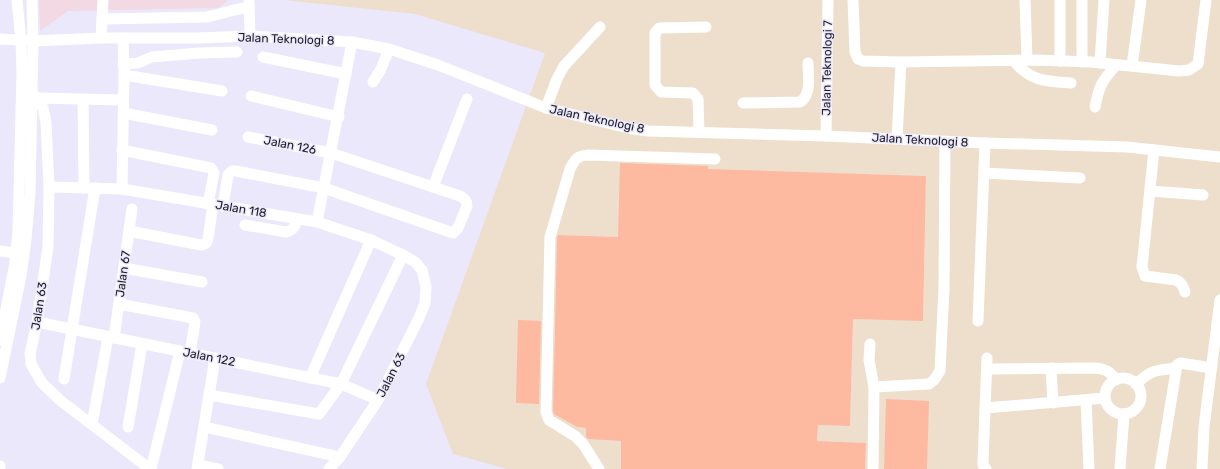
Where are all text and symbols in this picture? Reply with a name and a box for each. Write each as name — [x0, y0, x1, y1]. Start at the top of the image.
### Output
street label: Jalan Teknologi 7 — [819, 20, 835, 116]
street label: Jalan Teknologi 8 — [237, 30, 335, 48]
street label: Jalan Teknologi 8 — [548, 102, 646, 136]
street label: Jalan Teknologi 8 — [871, 130, 969, 150]
street label: Jalan 126 — [262, 133, 318, 157]
street label: Jalan 118 — [214, 198, 268, 220]
street label: Jalan 67 — [113, 250, 133, 298]
street label: Jalan 63 — [28, 281, 50, 331]
street label: Jalan 122 — [182, 345, 236, 369]
street label: Jalan 63 — [374, 350, 408, 400]

